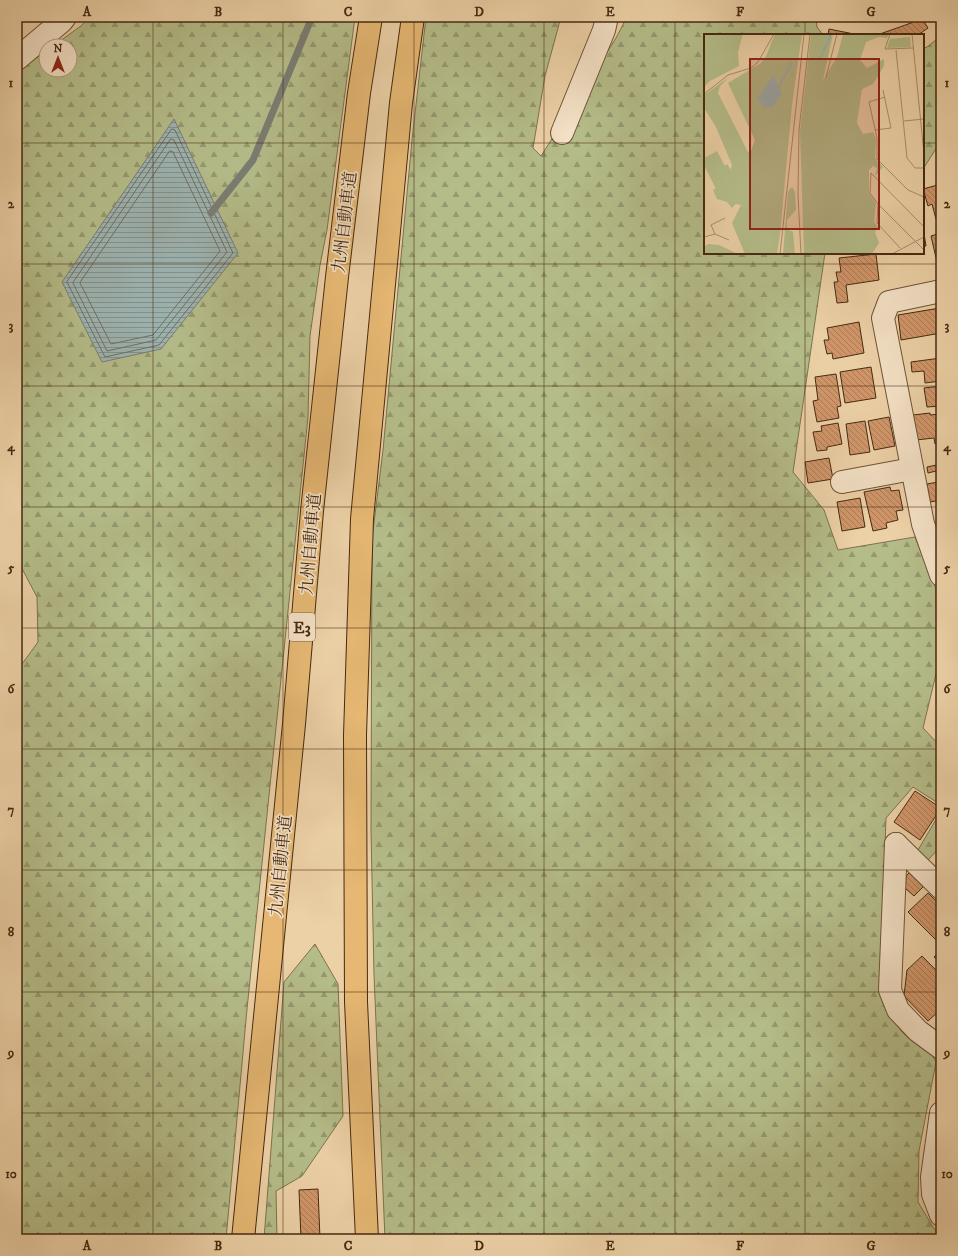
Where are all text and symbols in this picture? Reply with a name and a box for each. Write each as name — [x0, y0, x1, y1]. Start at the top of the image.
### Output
text: A — [82, 4, 92, 20]
text: B — [214, 4, 222, 20]
text: C — [344, 4, 353, 20]
text: D — [474, 4, 484, 20]
text: E — [605, 4, 615, 20]
text: F — [736, 4, 745, 20]
text: G — [866, 4, 876, 20]
inset map — [704, 34, 924, 254]
north arrow — [38, 38, 78, 78]
text: N — [53, 42, 63, 56]
text: 1 — [9, 75, 14, 91]
text: 1 — [945, 75, 950, 91]
street label: 九州自動車道 — [328, 170, 362, 274]
text: 2 — [8, 196, 15, 212]
text: 2 — [944, 196, 951, 212]
text: 3 — [9, 318, 14, 334]
text: 3 — [945, 318, 950, 334]
text: 4 — [6, 439, 15, 456]
text: 4 — [942, 439, 951, 456]
street label: 九州自動車道 — [296, 492, 326, 596]
text: 5 — [7, 560, 15, 576]
text: 5 — [943, 560, 951, 576]
road number: E3 — [289, 613, 315, 641]
text: 6 — [8, 681, 16, 697]
text: 6 — [944, 681, 952, 697]
text: 7 — [8, 802, 15, 818]
text: 7 — [944, 802, 951, 818]
street label: 九州自動車道 — [265, 814, 297, 918]
text: 8 — [8, 924, 15, 940]
text: 8 — [944, 924, 951, 940]
text: 9 — [7, 1045, 14, 1061]
text: 9 — [943, 1045, 950, 1061]
text: 10 — [5, 1166, 17, 1182]
text: 10 — [941, 1166, 953, 1182]
text: A — [82, 1238, 92, 1254]
text: B — [214, 1238, 222, 1254]
text: C — [344, 1238, 353, 1254]
text: D — [474, 1238, 484, 1254]
text: E — [605, 1238, 615, 1254]
text: F — [736, 1238, 745, 1254]
text: G — [866, 1238, 876, 1254]

